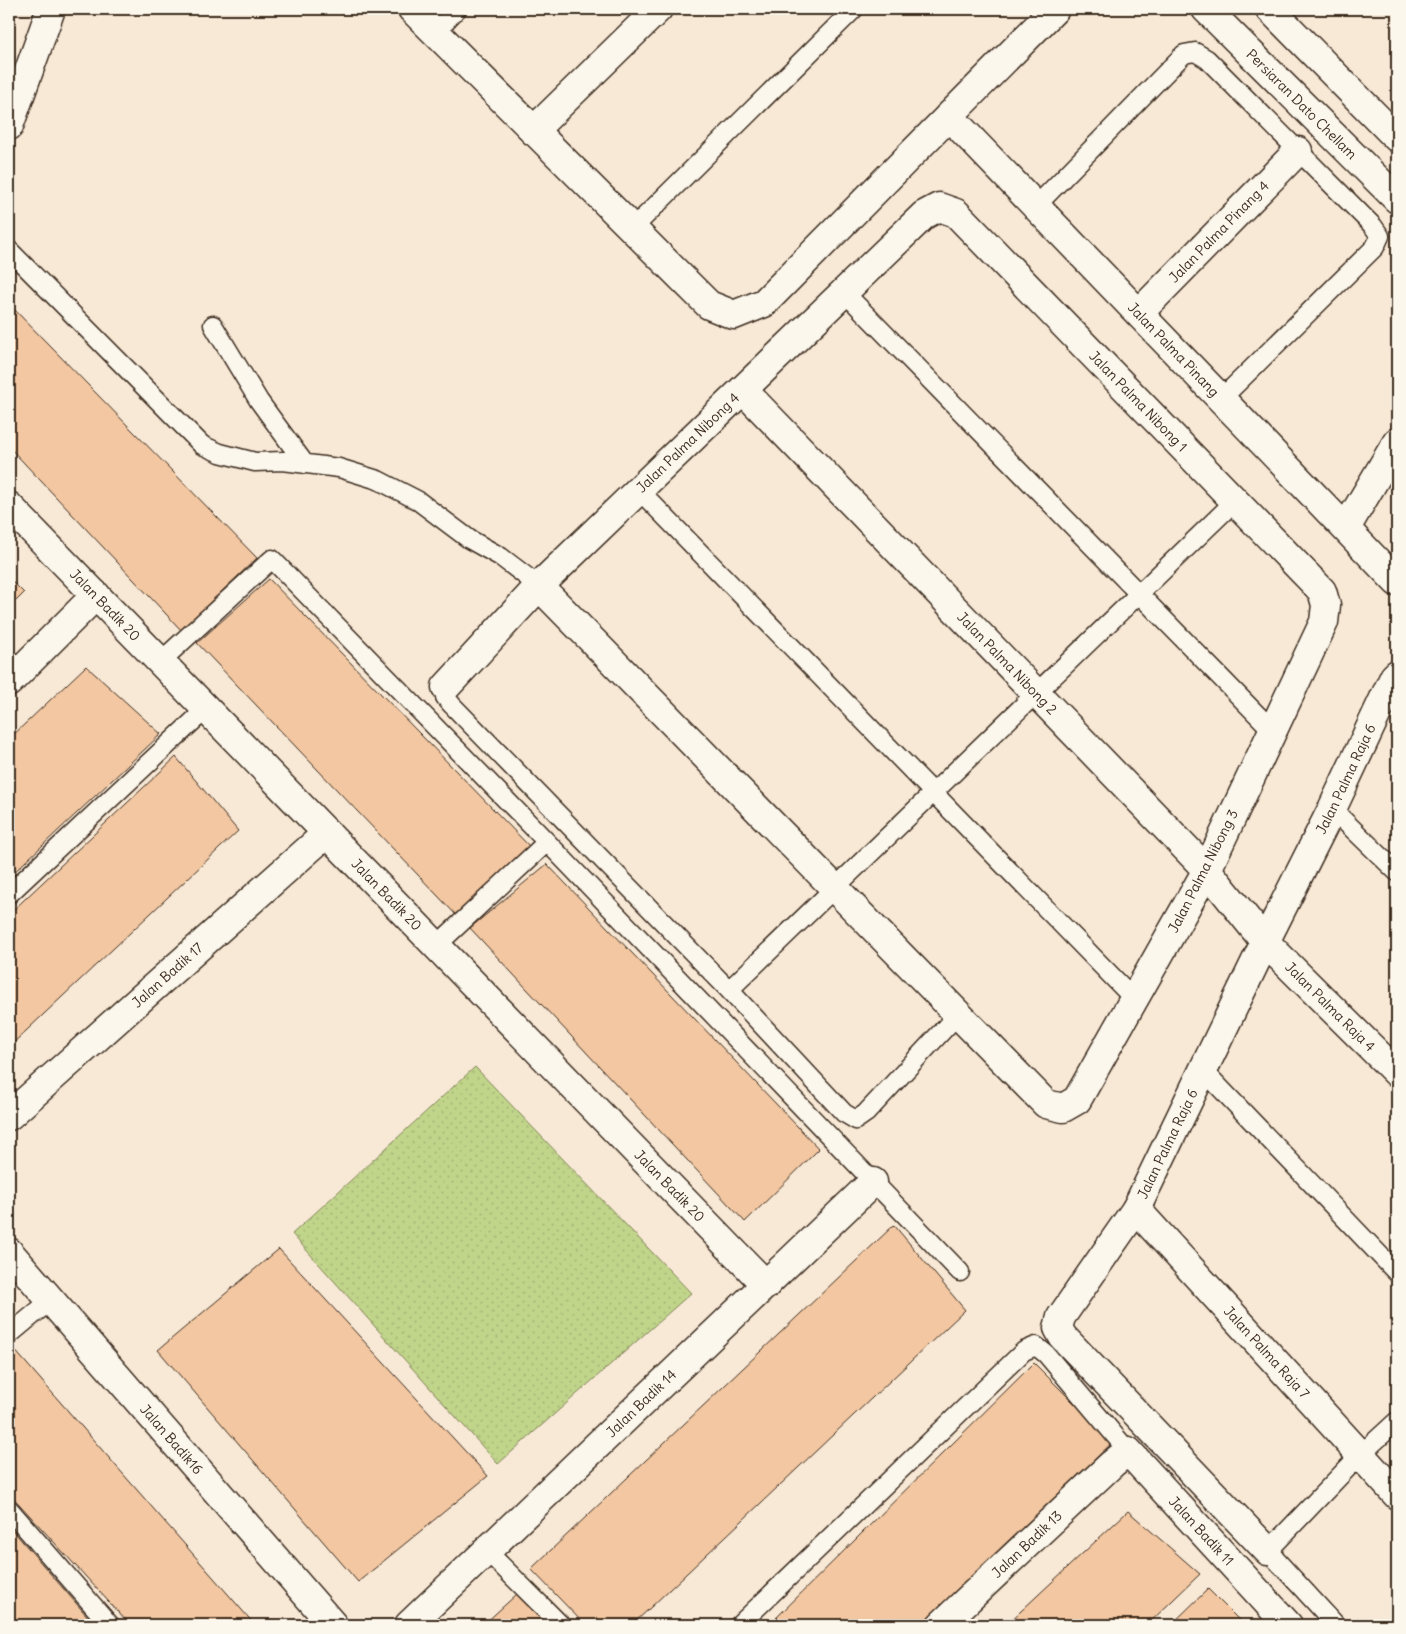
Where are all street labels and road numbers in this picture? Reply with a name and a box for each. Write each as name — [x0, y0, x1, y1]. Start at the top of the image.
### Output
street label: Persiaran Dato Chellam — [1243, 45, 1361, 163]
street label: Jalan Palma Pinang 4 — [1165, 177, 1273, 286]
street label: Jalan Palma Pinang — [1124, 299, 1223, 401]
street label: Jalan Palma Nibong 1 — [1085, 347, 1191, 456]
street label: Jalan Palma Nibong 4 — [633, 389, 743, 496]
street label: Jalan Badik 20 — [66, 565, 144, 645]
street label: Jalan Palma Nibong 2 — [953, 608, 1061, 719]
street label: Jalan Palma Raja 6 — [1312, 721, 1380, 837]
street label: Jalan Palma Nibong 3 — [1164, 806, 1242, 936]
street label: Jalan Badik 20 — [348, 855, 426, 935]
street label: Jalan Badik 17 — [128, 939, 207, 1011]
street label: Jalan Palma Raja 4 — [1281, 958, 1379, 1055]
street label: Jalan Palma Raja 6 — [1133, 1086, 1202, 1202]
street label: Jalan Badik 20 — [631, 1146, 709, 1226]
street label: Jalan Palma Raja 7 — [1220, 1302, 1314, 1402]
street label: Jalan Badik 14 — [602, 1366, 680, 1441]
street label: Jalan Badik16 — [136, 1400, 207, 1478]
street label: Jalan Badik 11 — [1165, 1492, 1238, 1569]
street label: Jalan Badik 13 — [988, 1507, 1066, 1582]

